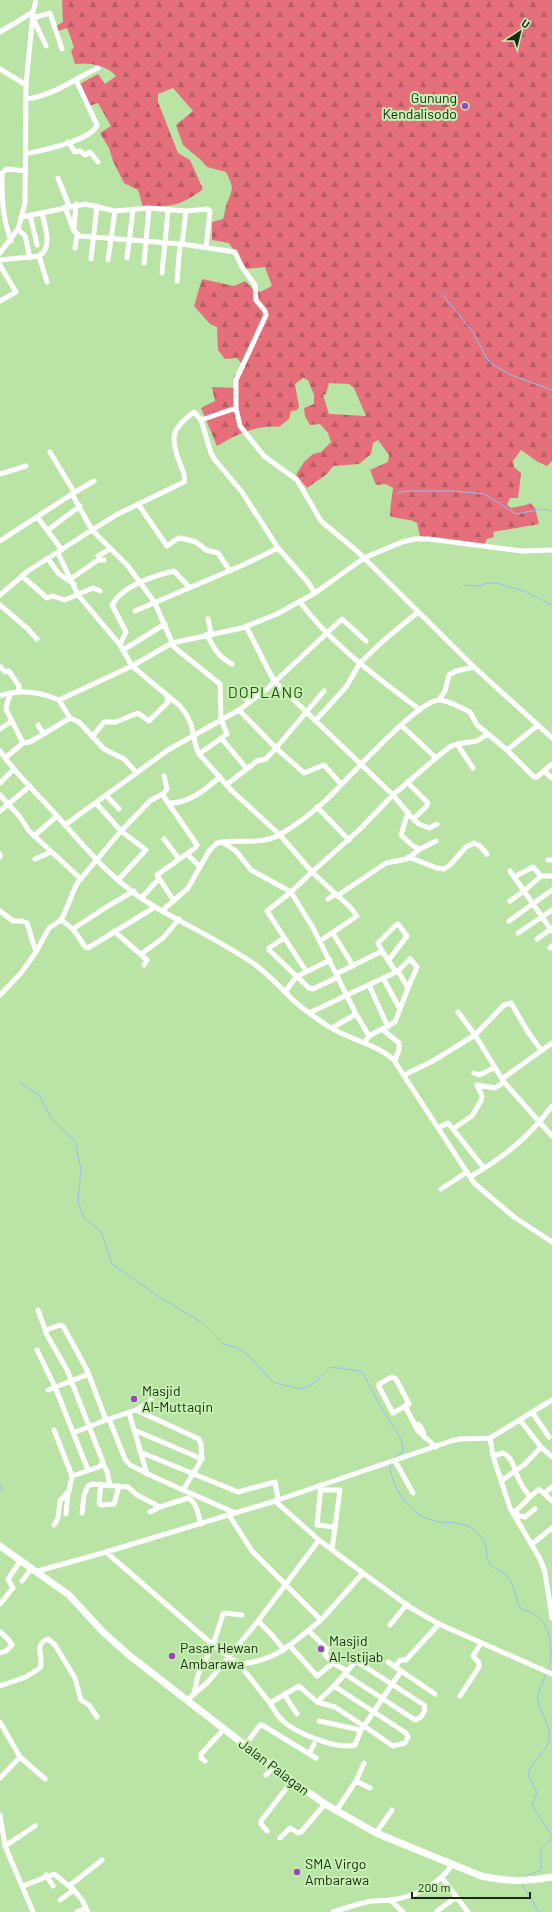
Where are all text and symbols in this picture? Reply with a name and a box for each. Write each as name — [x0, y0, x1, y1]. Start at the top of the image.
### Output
north arrow — [500, 12, 540, 52]
text: U — [519, 16, 533, 31]
place label: Gunung Kendalisodo — [383, 89, 457, 122]
marker: Gunung Kendalisodo — [460, 101, 470, 111]
district label: DOPLANG — [228, 682, 304, 701]
place label: Masjid Al-Muttaqin — [142, 1382, 213, 1415]
marker: Masjid Al-Muttaqin — [129, 1394, 139, 1404]
place label: Masjid Al-Istijab — [329, 1632, 383, 1665]
place label: Pasar Hewan Ambarawa — [180, 1639, 258, 1672]
marker: Masjid Al-Istijab — [316, 1644, 326, 1654]
marker: Pasar Hewan Ambarawa — [167, 1651, 177, 1661]
street label: Jalan Palagan — [236, 1735, 313, 1799]
place label: SMA Virgo Ambarawa — [305, 1855, 369, 1888]
marker: SMA Virgo Ambarawa — [292, 1867, 302, 1877]
scale bar — [412, 1874, 530, 1900]
text: 200 m — [418, 1880, 450, 1894]

